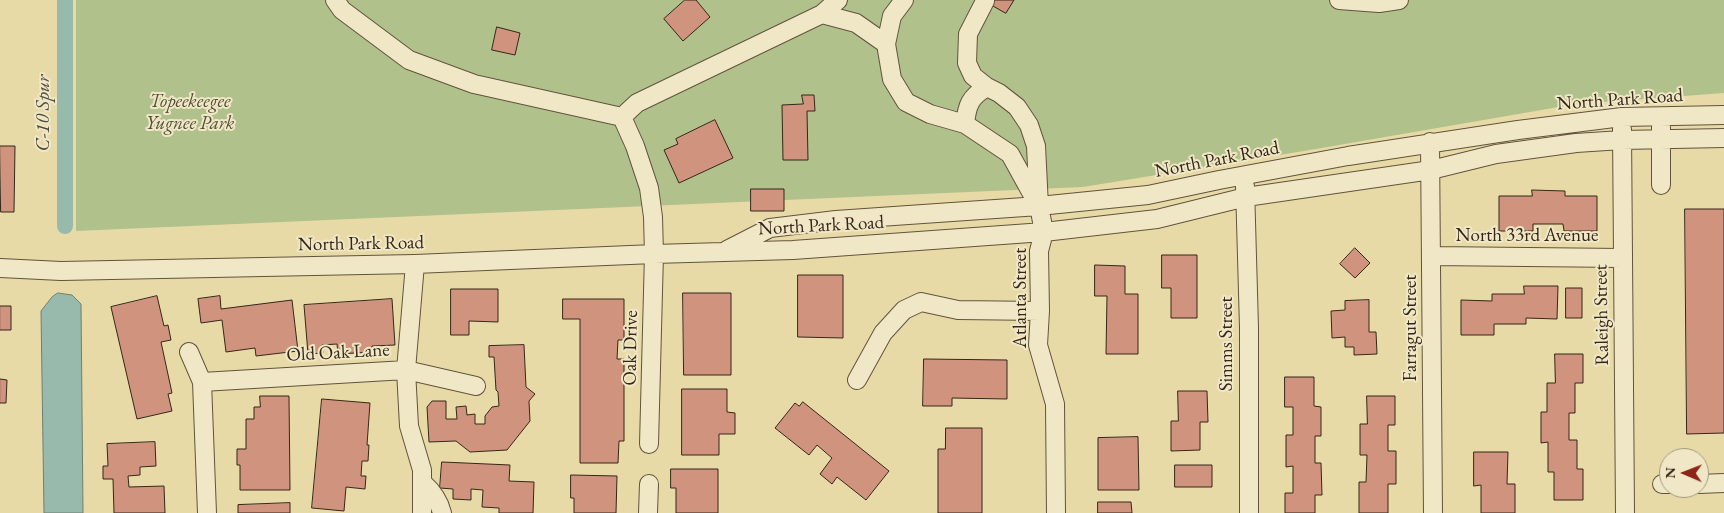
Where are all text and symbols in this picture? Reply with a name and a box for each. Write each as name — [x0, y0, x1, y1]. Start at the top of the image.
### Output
water label: C-10 Spur — [32, 75, 56, 151]
street label: North Park Road — [1556, 84, 1684, 116]
park label: Topeekeegee Yugnee Park — [146, 91, 234, 135]
street label: North Park Road — [1153, 137, 1281, 183]
street label: North Park Road — [757, 211, 885, 241]
street label: North 33rd Avenue — [1456, 225, 1598, 247]
street label: North Park Road — [298, 231, 424, 257]
street label: Atlanta Street — [1010, 248, 1032, 348]
street label: Raleigh Street — [1590, 264, 1614, 366]
street label: Farragut Street — [1400, 275, 1422, 381]
street label: Simms Street — [1216, 297, 1238, 391]
street label: Oak Drive — [619, 310, 643, 386]
street label: Old Oak Lane — [286, 339, 390, 367]
north arrow — [1659, 448, 1709, 498]
text: N — [1661, 467, 1679, 479]

